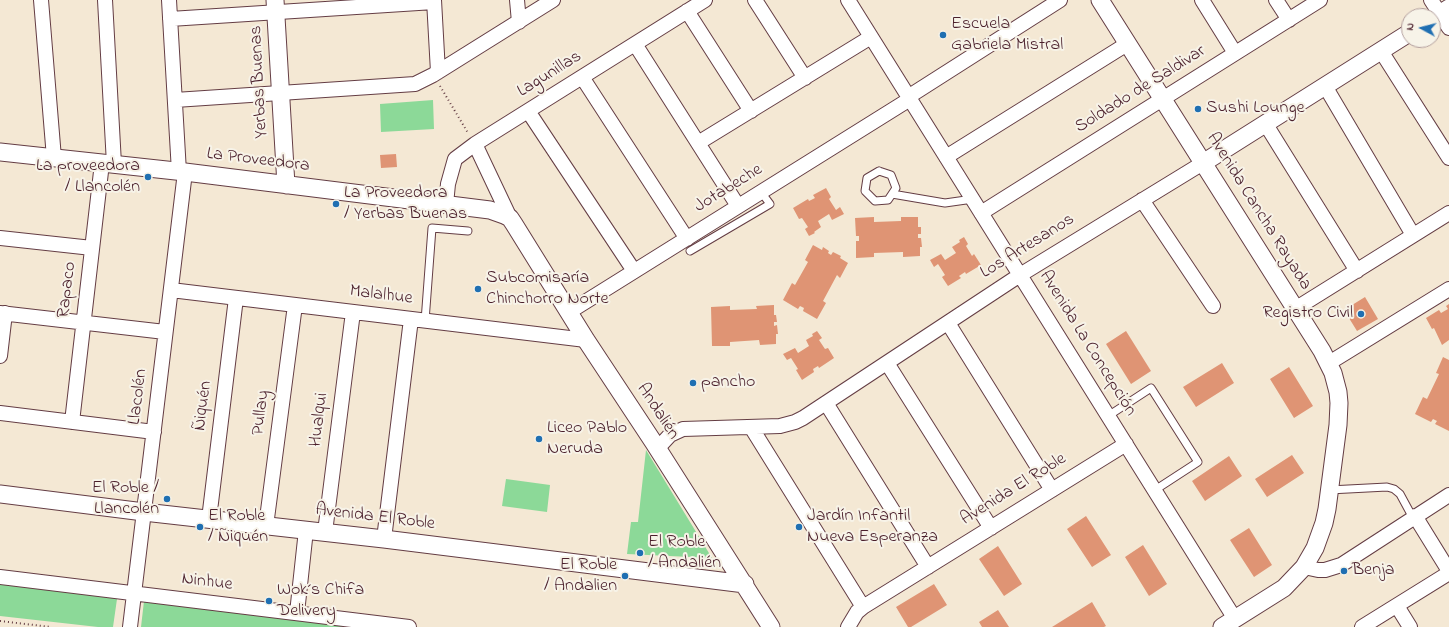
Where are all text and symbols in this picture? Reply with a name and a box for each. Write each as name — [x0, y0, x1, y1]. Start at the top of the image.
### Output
north arrow — [1401, 8, 1441, 48]
place label: Escuela Gabriela Mistral — [951, 14, 1063, 56]
text: N — [1402, 22, 1418, 31]
street label: Yerbas Buenas — [246, 25, 274, 139]
marker: Escuela Gabriela Mistral — [938, 30, 948, 40]
street label: Soldado de Saldivar — [1072, 41, 1210, 139]
street label: Lagunillas — [514, 47, 586, 103]
place label: Sushi Lounge — [1206, 98, 1305, 120]
marker: Sushi Lounge — [1193, 104, 1203, 114]
street label: Avenida Cancha Rayada — [1201, 129, 1315, 295]
street label: La Proveedora — [205, 144, 311, 178]
place label: La proveedora / Llancolén — [36, 156, 140, 198]
street label: Jotabeche — [691, 160, 767, 218]
marker: La proveedora / Llancolén — [143, 172, 153, 182]
place label: La Proveedora / Yerbas Buenas — [344, 183, 467, 226]
marker: La Proveedora / Yerbas Buenas — [331, 199, 341, 209]
street label: Los Artesanos — [977, 210, 1079, 284]
street label: Rapaco — [54, 261, 82, 319]
street label: Avenida La Concepción — [1033, 267, 1141, 421]
place label: Subcomisaría Chinchorro Norte — [486, 268, 609, 310]
street label: Malalhue — [348, 281, 414, 311]
marker: Subcomisaría Chinchorro Norte — [473, 284, 483, 294]
place label: Registro Civil — [1263, 303, 1353, 325]
marker: Registro Civil — [1356, 309, 1366, 319]
street label: Llacolén — [125, 368, 153, 426]
place label: pancho — [701, 372, 755, 394]
marker: pancho — [688, 378, 698, 388]
street label: Ñiquén — [190, 380, 218, 432]
street label: Andalién — [631, 380, 683, 444]
street label: Pullay — [249, 389, 275, 437]
street label: Hualqui — [306, 392, 334, 448]
place label: Liceo Pablo Neruda — [547, 418, 627, 460]
marker: Liceo Pablo Neruda — [534, 434, 544, 444]
street label: Avenida El Roble — [957, 449, 1071, 531]
place label: El Roble / Llancolén — [92, 478, 159, 520]
marker: El Roble / Llancolén — [162, 494, 172, 504]
street label: Avenida El Roble — [314, 500, 436, 536]
place label: El Roble / Ñiquén — [208, 506, 268, 548]
place label: Jardín Infantil Nueva Esperanza — [807, 506, 938, 548]
marker: El Roble / Ñiquén — [195, 522, 205, 532]
marker: Jardín Infantil Nueva Esperanza — [794, 522, 804, 532]
place label: El Roble / Andalién — [648, 532, 721, 574]
marker: El Roble / Andalién — [635, 548, 645, 558]
place label: El Roble / Andalien — [544, 555, 617, 598]
place label: Benja — [1352, 560, 1394, 582]
marker: Benja — [1339, 566, 1349, 576]
street label: Ninhue — [180, 569, 234, 597]
marker: El Roble / Andalien — [620, 571, 630, 581]
place label: Wok´s Chifa Delivery — [277, 580, 364, 622]
marker: Wok´s Chifa Delivery — [264, 596, 274, 606]

